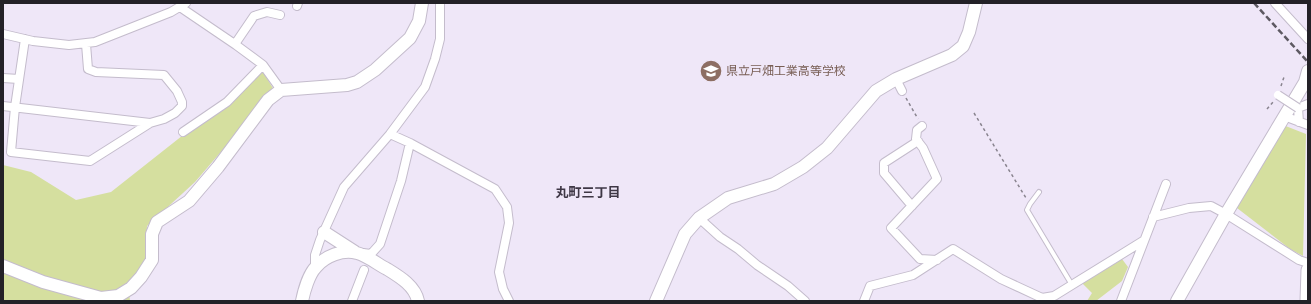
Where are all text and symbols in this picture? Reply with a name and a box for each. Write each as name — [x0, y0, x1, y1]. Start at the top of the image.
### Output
school or university icon: 県立戸畑工業高等学校 — [698, 58, 724, 84]
place label: 県立戸畑工業高等学校 — [726, 63, 846, 78]
district label: 丸町三丁目 — [555, 184, 621, 200]

